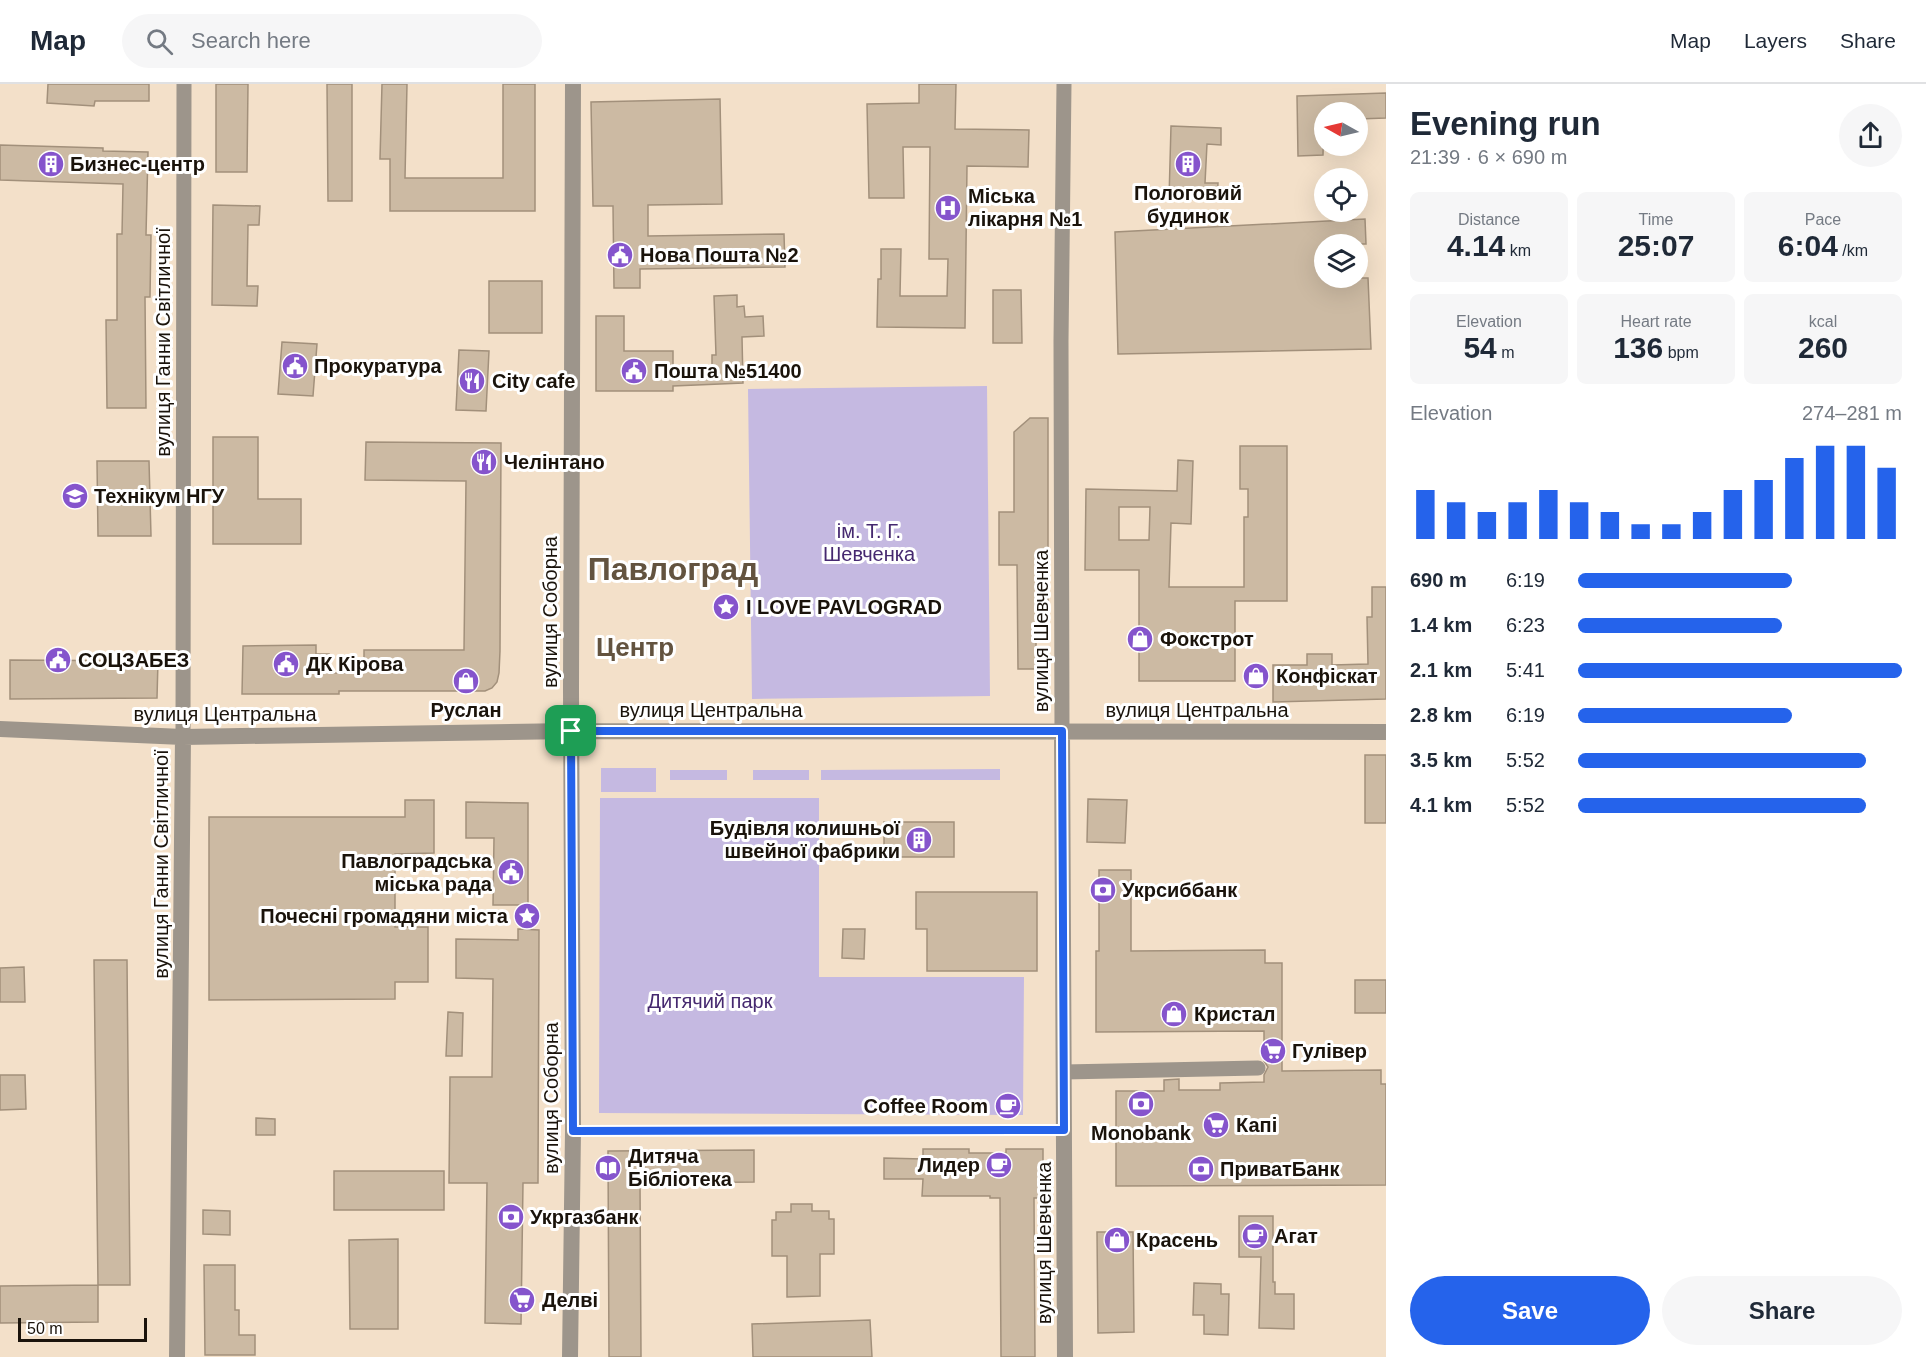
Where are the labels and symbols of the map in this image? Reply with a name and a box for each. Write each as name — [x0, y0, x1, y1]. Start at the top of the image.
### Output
north arrow — [1314, 102, 1368, 156]
building icon: Бизнес-центр — [36, 149, 66, 179]
building icon: Пологовий будинок — [1173, 149, 1203, 179]
place label: Бизнес-центр — [70, 153, 205, 175]
place label: Пологовий будинок — [1134, 182, 1242, 227]
place label: Міська лікарня №1 — [968, 185, 1082, 230]
hospital icon: Міська лікарня №1 — [933, 193, 963, 223]
street label: вулиця Ганни Світличної — [152, 227, 174, 457]
public building icon: Нова Пошта №2 — [605, 240, 635, 270]
place label: Нова Пошта №2 — [640, 244, 799, 266]
public building icon: Прокуратура — [280, 351, 310, 381]
place label: Прокуратура — [314, 355, 442, 377]
public building icon: Пошта №51400 — [619, 356, 649, 386]
place label: Пошта №51400 — [654, 360, 802, 382]
restaurant icon: City cafe — [457, 366, 487, 396]
place label: City cafe — [492, 370, 575, 392]
restaurant icon: Челінтано — [469, 447, 499, 477]
place label: Челінтано — [504, 451, 605, 473]
school or university icon: Технікум НГУ — [60, 481, 90, 511]
place label: Технікум НГУ — [94, 485, 225, 507]
park label: ім. Т. Г. Шевченка — [823, 520, 916, 565]
street label: вулиця Соборна — [539, 535, 561, 688]
street label: вулиця Шевченка — [1030, 549, 1052, 712]
district label: Павлоград — [588, 551, 758, 587]
place icon: I LOVE PAVLOGRAD — [711, 592, 741, 622]
place label: I LOVE PAVLOGRAD — [746, 596, 942, 618]
shop icon: Фокстрот — [1125, 624, 1155, 654]
place label: Фокстрот — [1160, 628, 1254, 650]
district label: Центр — [596, 632, 674, 662]
public building icon: СОЦЗАБЕЗ — [43, 645, 73, 675]
place label: СОЦЗАБЕЗ — [78, 649, 189, 671]
public building icon: ДК Кірова — [271, 649, 301, 679]
place label: ДК Кірова — [306, 653, 404, 675]
shop icon: Конфіскат — [1241, 661, 1271, 691]
place label: Конфіскат — [1276, 665, 1378, 687]
shop icon: Руслан — [451, 666, 481, 696]
place label: Руслан — [431, 699, 502, 721]
street label: вулиця Центральна — [619, 699, 803, 721]
street label: вулиця Центральна — [1105, 699, 1289, 721]
street label: вулиця Центральна — [133, 703, 317, 725]
pin — [545, 705, 596, 756]
street label: вулиця Ганни Світличної — [150, 749, 172, 979]
place label: Будівля колишньої швейної фабрики — [710, 817, 900, 862]
building icon: Будівля колишньої швейної фабрики — [904, 825, 934, 855]
place label: Павлоградська міська рада — [341, 850, 493, 895]
public building icon: Павлоградська міська рада — [496, 857, 526, 887]
bank icon: Укрсиббанк — [1088, 875, 1118, 905]
place label: Укрсиббанк — [1122, 879, 1238, 901]
place icon: Почесні громадяни міста — [512, 901, 542, 931]
place label: Почесні громадяни міста — [260, 905, 509, 927]
park label: Дитячий парк — [648, 990, 773, 1012]
shop icon: Кристал — [1159, 999, 1189, 1029]
place label: Кристал — [1194, 1003, 1275, 1025]
street label: вулиця Соборна — [540, 1021, 562, 1174]
supermarket icon: Гулівер — [1258, 1036, 1288, 1066]
place label: Гулівер — [1292, 1040, 1367, 1062]
bank icon: Monobank — [1126, 1089, 1156, 1119]
cafe icon: Coffee Room — [993, 1091, 1023, 1121]
place label: Coffee Room — [864, 1095, 988, 1117]
supermarket icon: Капі — [1201, 1110, 1231, 1140]
place label: Капі — [1236, 1114, 1277, 1136]
place label: Monobank — [1091, 1122, 1192, 1144]
place label: Дитяча Бiблiотека — [628, 1145, 733, 1190]
cafe icon: Лидер — [984, 1150, 1014, 1180]
library icon: Дитяча Бiблiотека — [593, 1153, 623, 1183]
place label: Лидер — [918, 1154, 980, 1176]
bank icon: ПриватБанк — [1186, 1154, 1216, 1184]
place label: ПриватБанк — [1220, 1158, 1340, 1180]
street label: вулиця Шевченка — [1033, 1161, 1055, 1324]
bank icon: Укргазбанк — [496, 1202, 526, 1232]
place label: Укргазбанк — [530, 1206, 640, 1228]
cafe icon: Агат — [1240, 1221, 1270, 1251]
shop icon: Красень — [1102, 1225, 1132, 1255]
place label: Агат — [1274, 1225, 1318, 1247]
place label: Красень — [1136, 1229, 1218, 1251]
supermarket icon: Делві — [507, 1285, 537, 1315]
place label: Делві — [542, 1289, 598, 1311]
scale bar — [18, 1315, 147, 1342]

